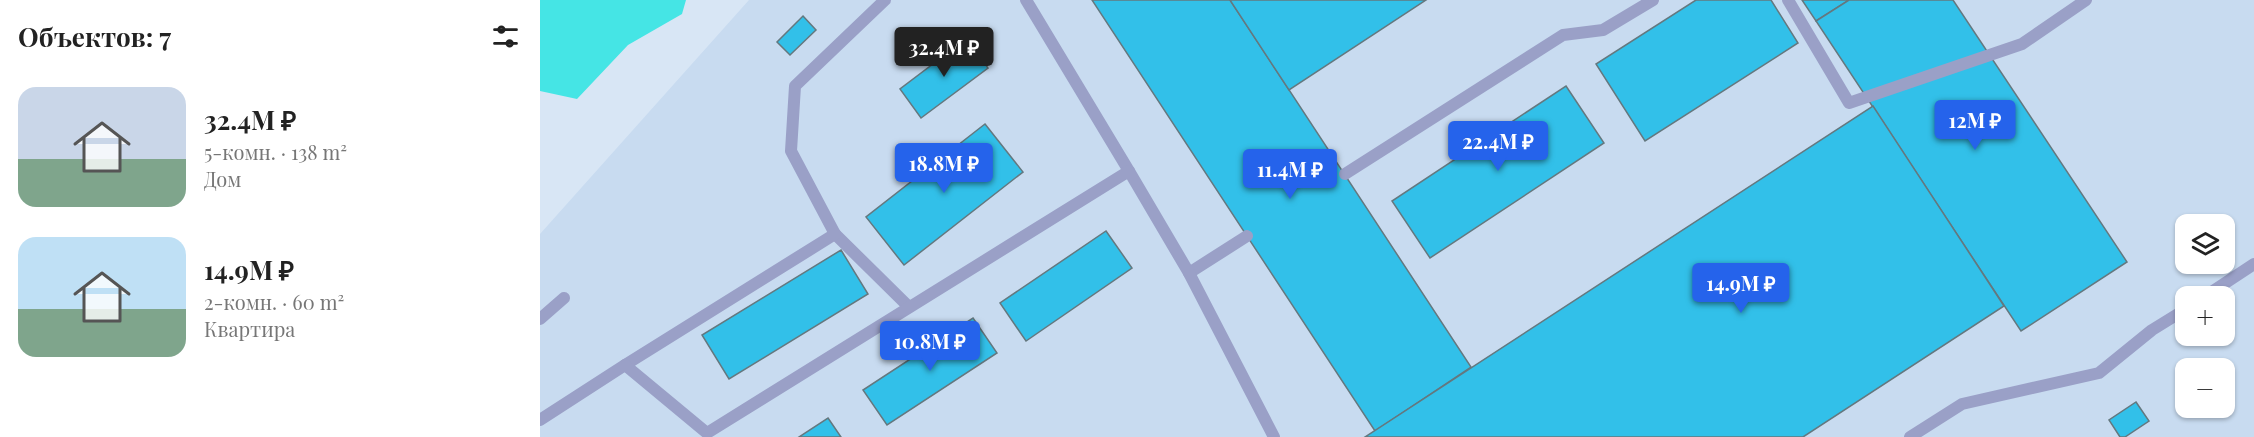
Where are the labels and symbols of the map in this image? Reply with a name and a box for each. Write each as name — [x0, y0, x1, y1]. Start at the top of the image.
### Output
pin: 32.4M ₽ — [889, 27, 999, 78]
pin: 12M ₽ — [1933, 100, 2017, 151]
pin: 22.4M ₽ — [1443, 121, 1553, 172]
pin: 18.8M ₽ — [889, 143, 999, 194]
pin: 11.4M ₽ — [1235, 149, 1345, 200]
pin: 14.9M ₽ — [1686, 263, 1796, 314]
pin: 10.8M ₽ — [875, 321, 985, 372]

